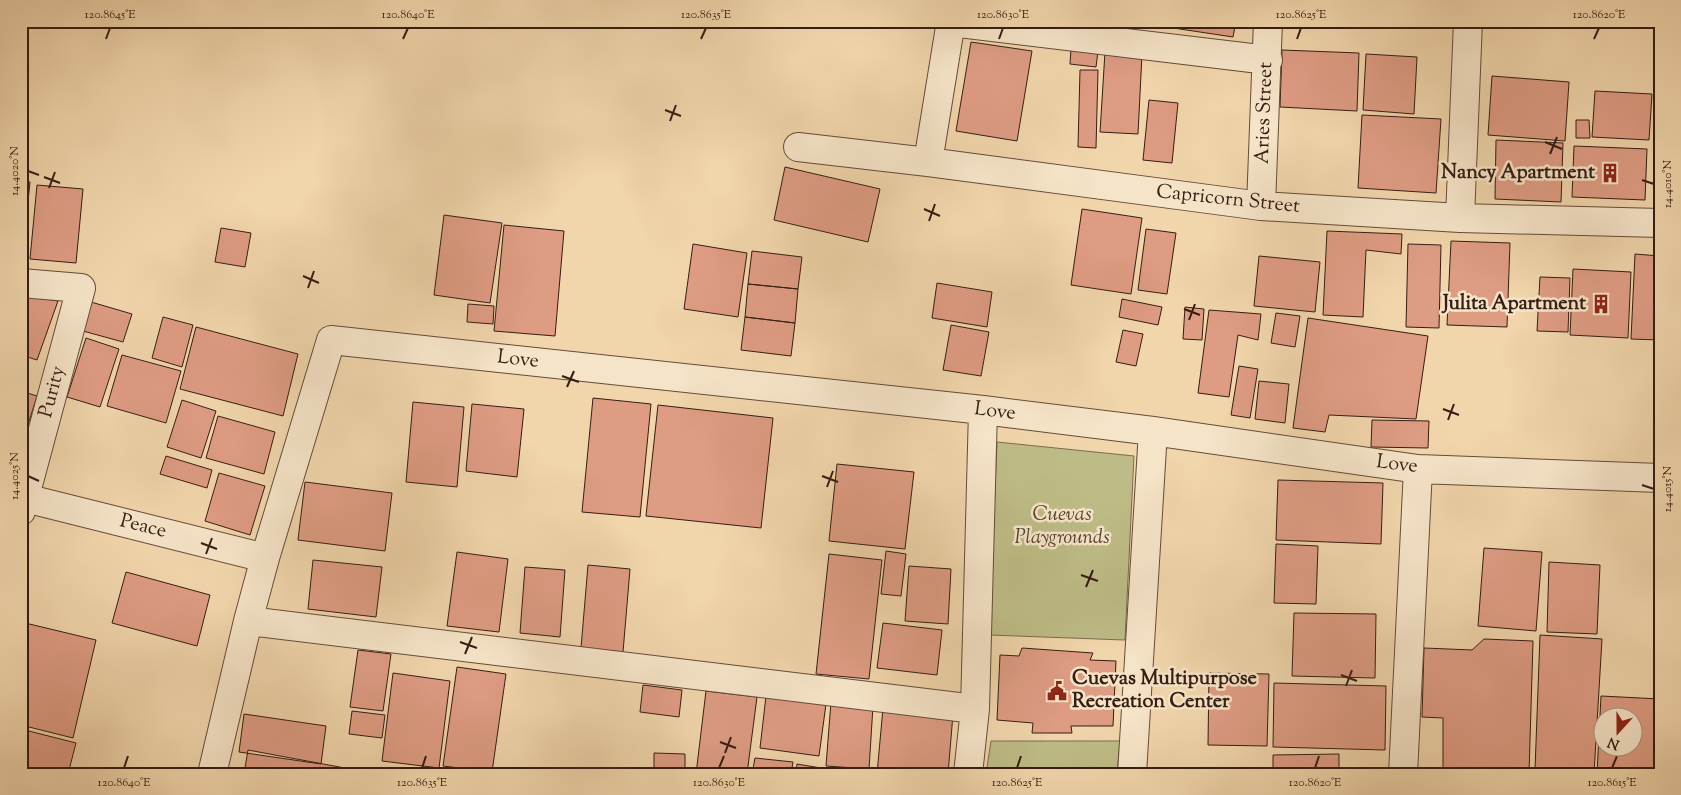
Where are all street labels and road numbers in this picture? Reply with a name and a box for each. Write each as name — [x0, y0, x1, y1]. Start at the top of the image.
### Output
street label: Aries Street — [1249, 61, 1281, 164]
street label: Capricorn Street — [1155, 178, 1301, 222]
street label: Love — [496, 343, 540, 377]
street label: Purity — [32, 363, 74, 421]
street label: Love — [973, 395, 1017, 429]
street label: Love — [1375, 448, 1419, 482]
street label: Peace — [117, 507, 169, 547]

